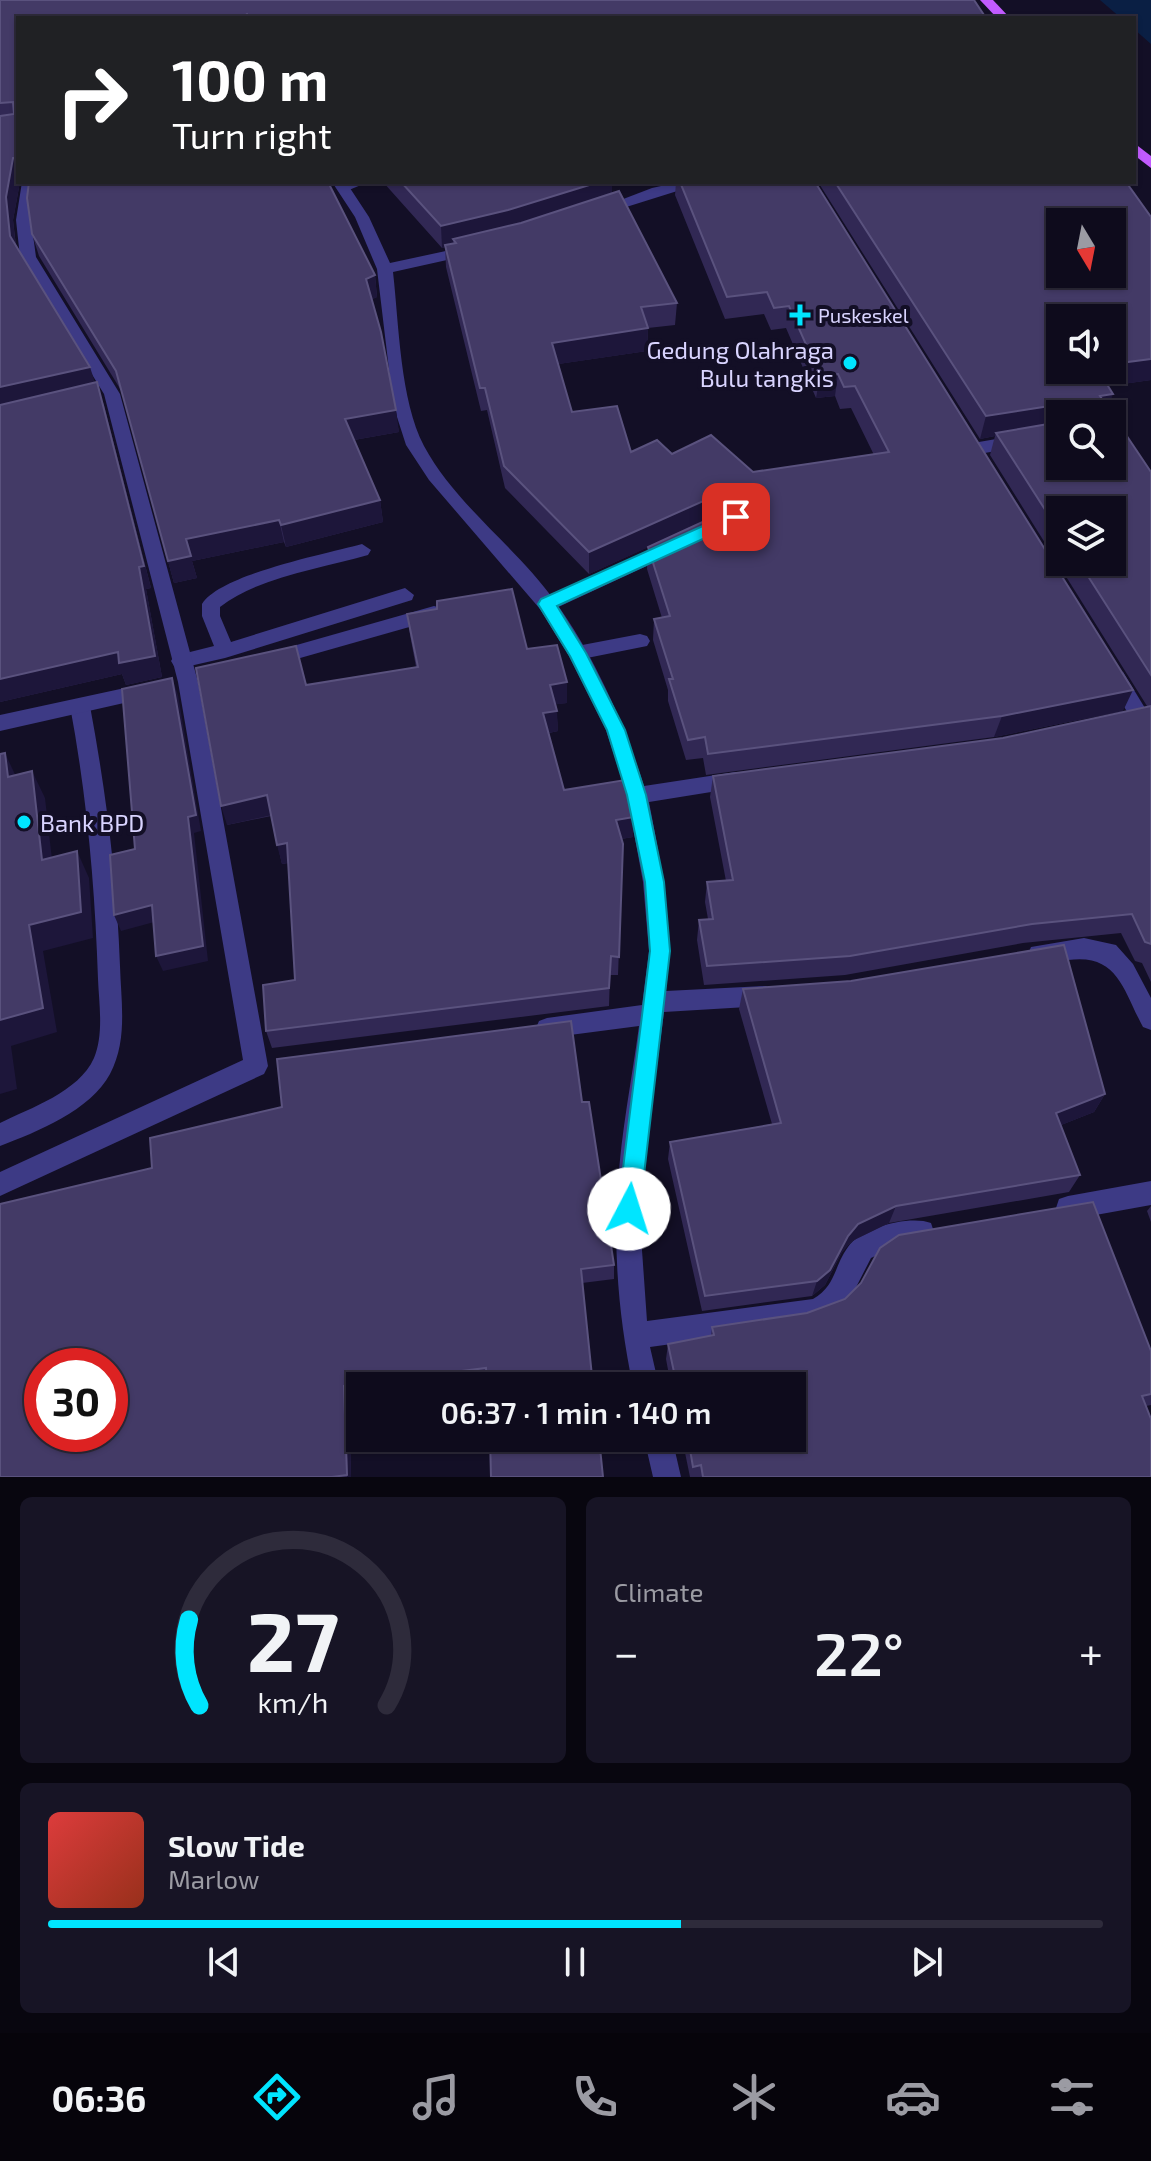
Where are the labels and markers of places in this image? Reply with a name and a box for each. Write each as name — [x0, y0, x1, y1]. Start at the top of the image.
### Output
place label: Puskeskel — [818, 303, 909, 327]
marker: Puskeskel — [789, 304, 811, 326]
place label: Gedung Olahraga Bulu tangkis — [646, 335, 834, 392]
marker: Gedung Olahraga Bulu tangkis — [841, 354, 859, 372]
pin — [702, 483, 770, 551]
place label: Bank BPD — [40, 808, 144, 837]
marker: Bank BPD — [15, 813, 33, 831]

